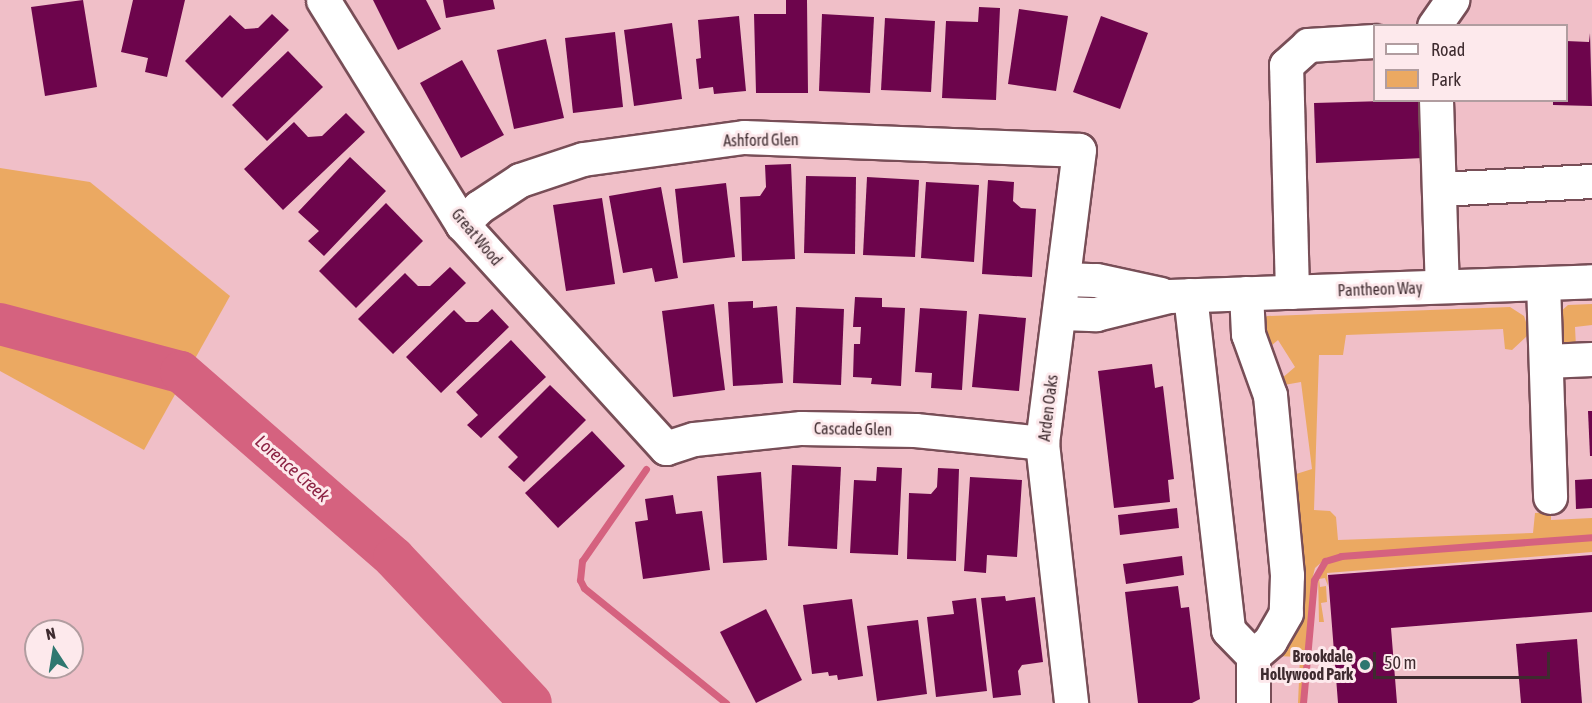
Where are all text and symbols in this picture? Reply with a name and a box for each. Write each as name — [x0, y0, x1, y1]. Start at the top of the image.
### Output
legend — [1373, 24, 1568, 102]
text: Road — [1431, 39, 1465, 60]
text: Park — [1431, 69, 1461, 90]
street label: Ashford Glen — [723, 130, 799, 150]
street label: Great Wood — [448, 205, 506, 269]
street label: Pantheon Way — [1337, 278, 1423, 300]
street label: Arden Oaks — [1034, 374, 1062, 442]
street label: Cascade Glen — [814, 419, 892, 439]
water label: Lorence Creek — [251, 431, 333, 507]
north arrow — [24, 619, 84, 679]
text: N — [44, 624, 57, 643]
scale bar — [1376, 640, 1553, 678]
place label: Brookdale Hollywood Park — [1260, 646, 1353, 684]
text: 50 m — [1384, 652, 1416, 673]
marker: Brookdale Hollywood Park — [1358, 658, 1372, 672]

